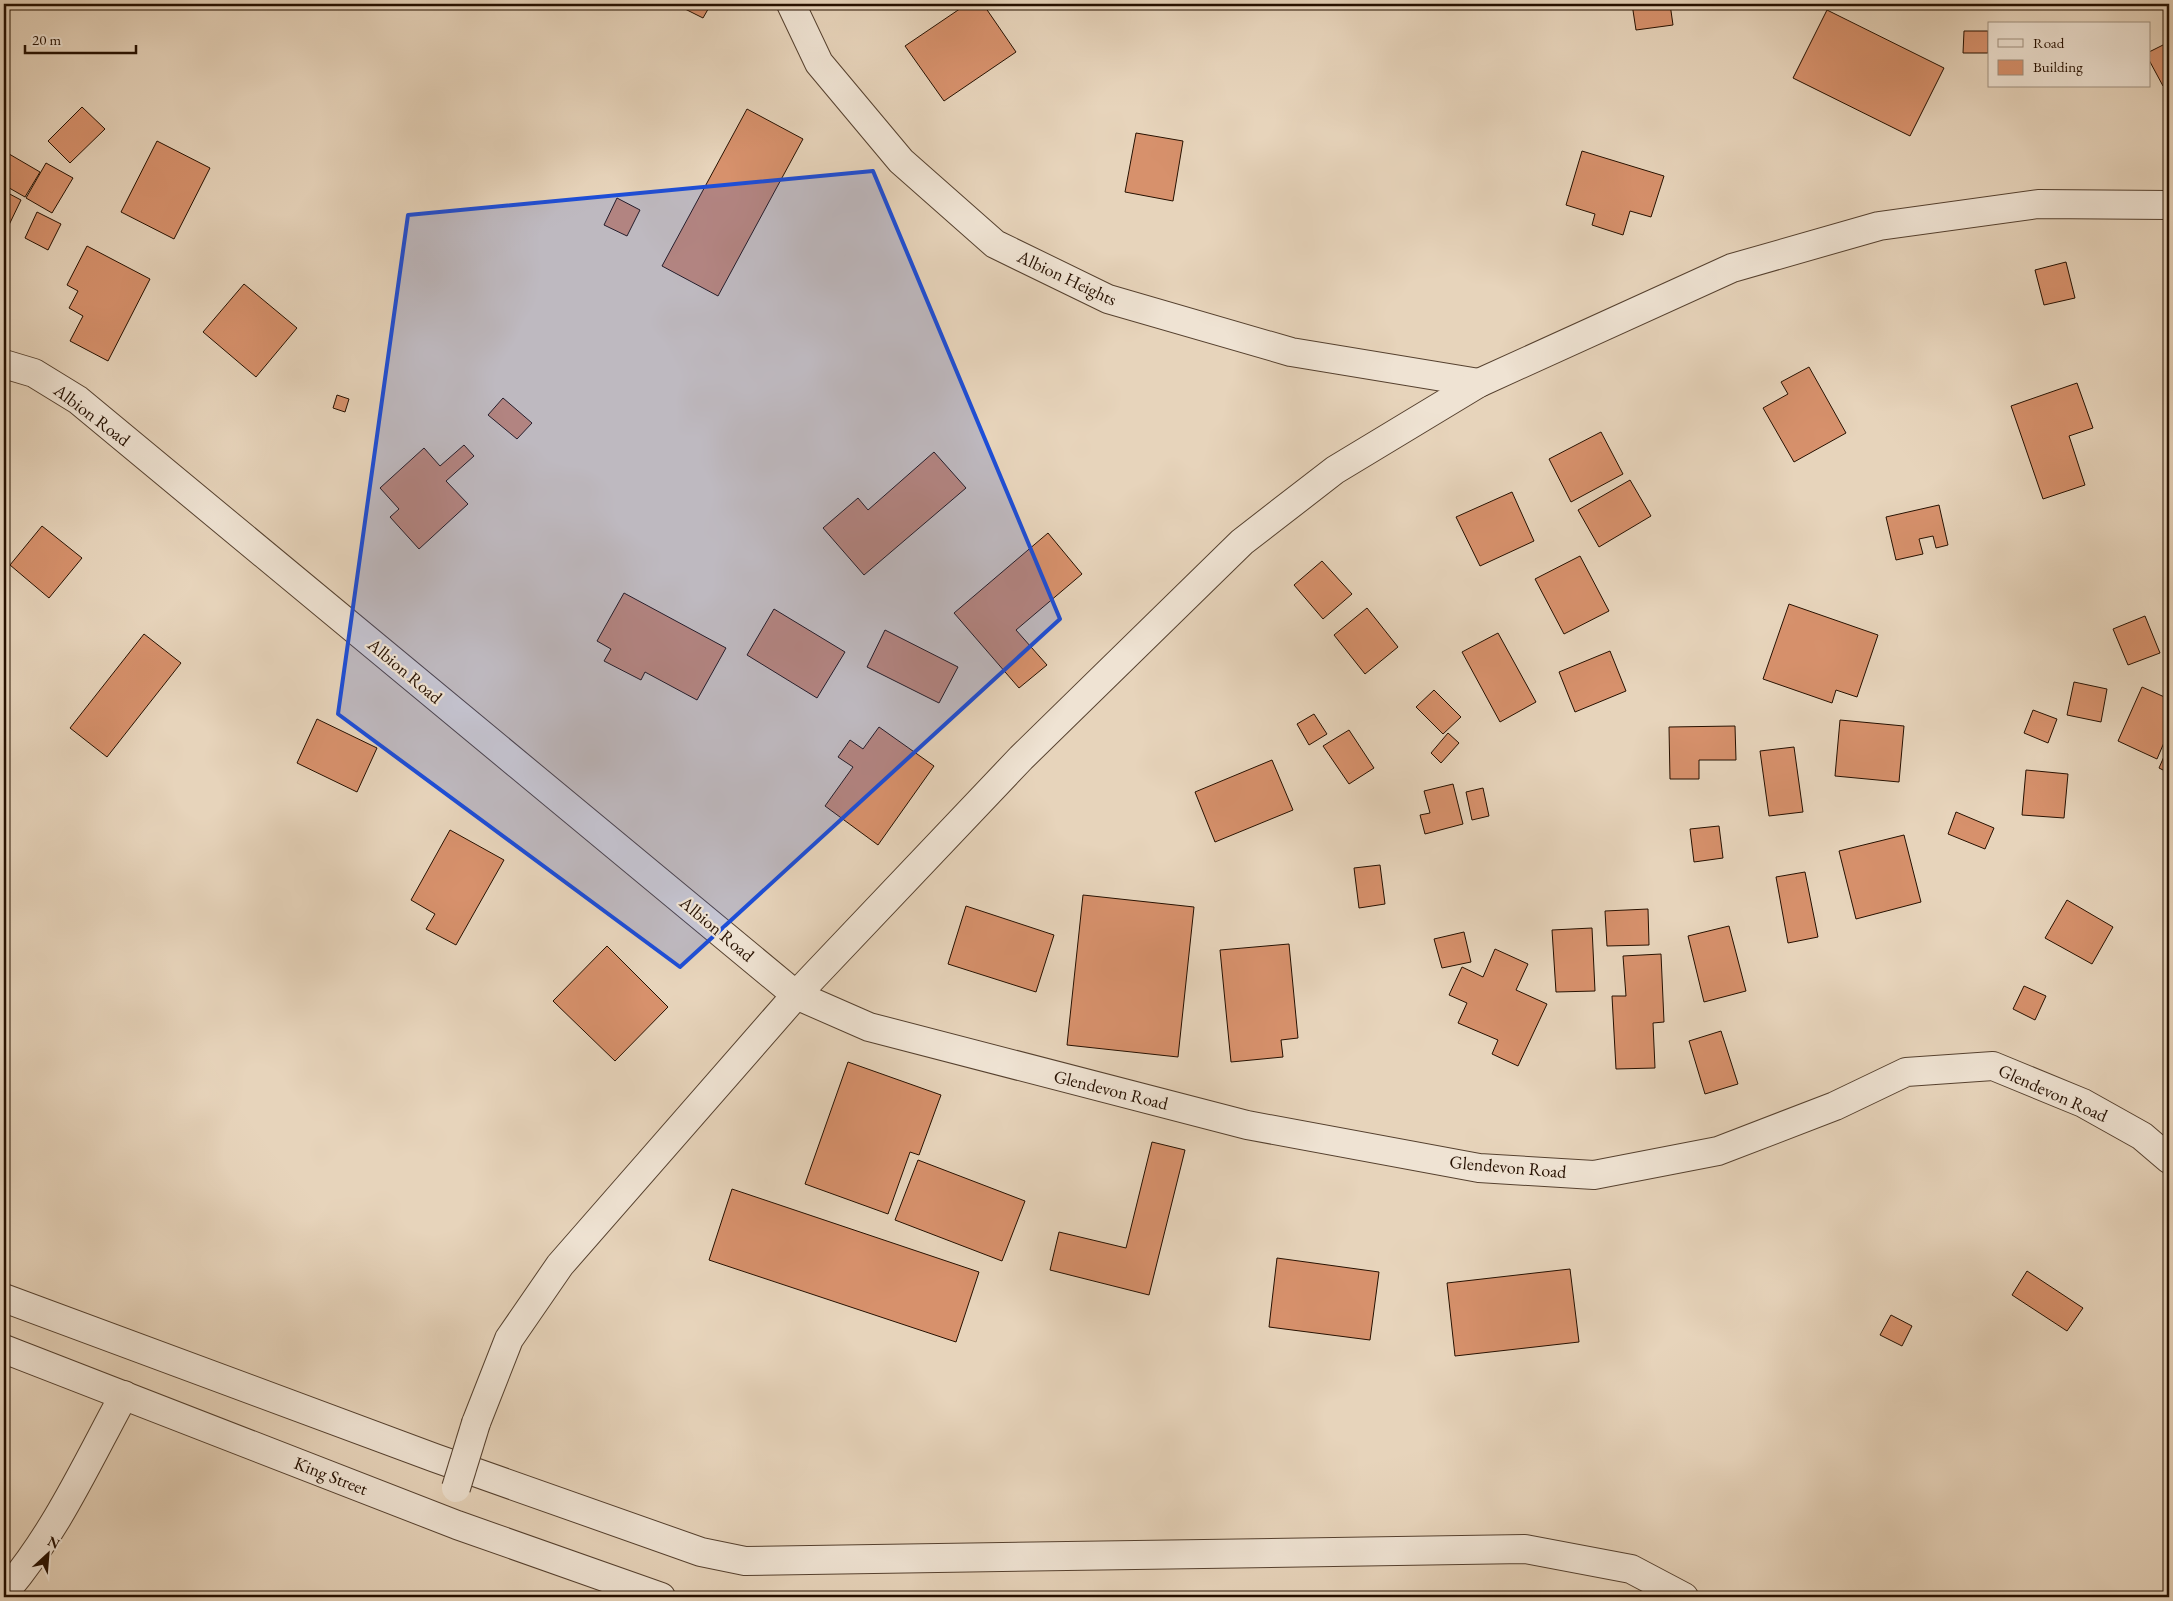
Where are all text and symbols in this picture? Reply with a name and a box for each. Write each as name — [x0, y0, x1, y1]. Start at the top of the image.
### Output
scale bar — [25, 22, 136, 54]
legend — [1988, 22, 2150, 88]
text: 20 m — [32, 30, 61, 49]
text: Road — [2033, 33, 2065, 52]
text: Building — [2033, 57, 2083, 76]
street label: Albion Heights — [1013, 244, 1121, 311]
street label: Albion Road — [49, 378, 136, 451]
street label: Albion Road — [363, 632, 448, 709]
street label: Albion Road — [675, 890, 760, 967]
street label: Glendevon Road — [1995, 1058, 2112, 1127]
street label: Glendevon Road — [1051, 1064, 1172, 1115]
street label: Glendevon Road — [1449, 1150, 1568, 1183]
street label: King Street — [291, 1451, 372, 1500]
north arrow — [22, 1528, 72, 1578]
text: N — [45, 1532, 63, 1553]

